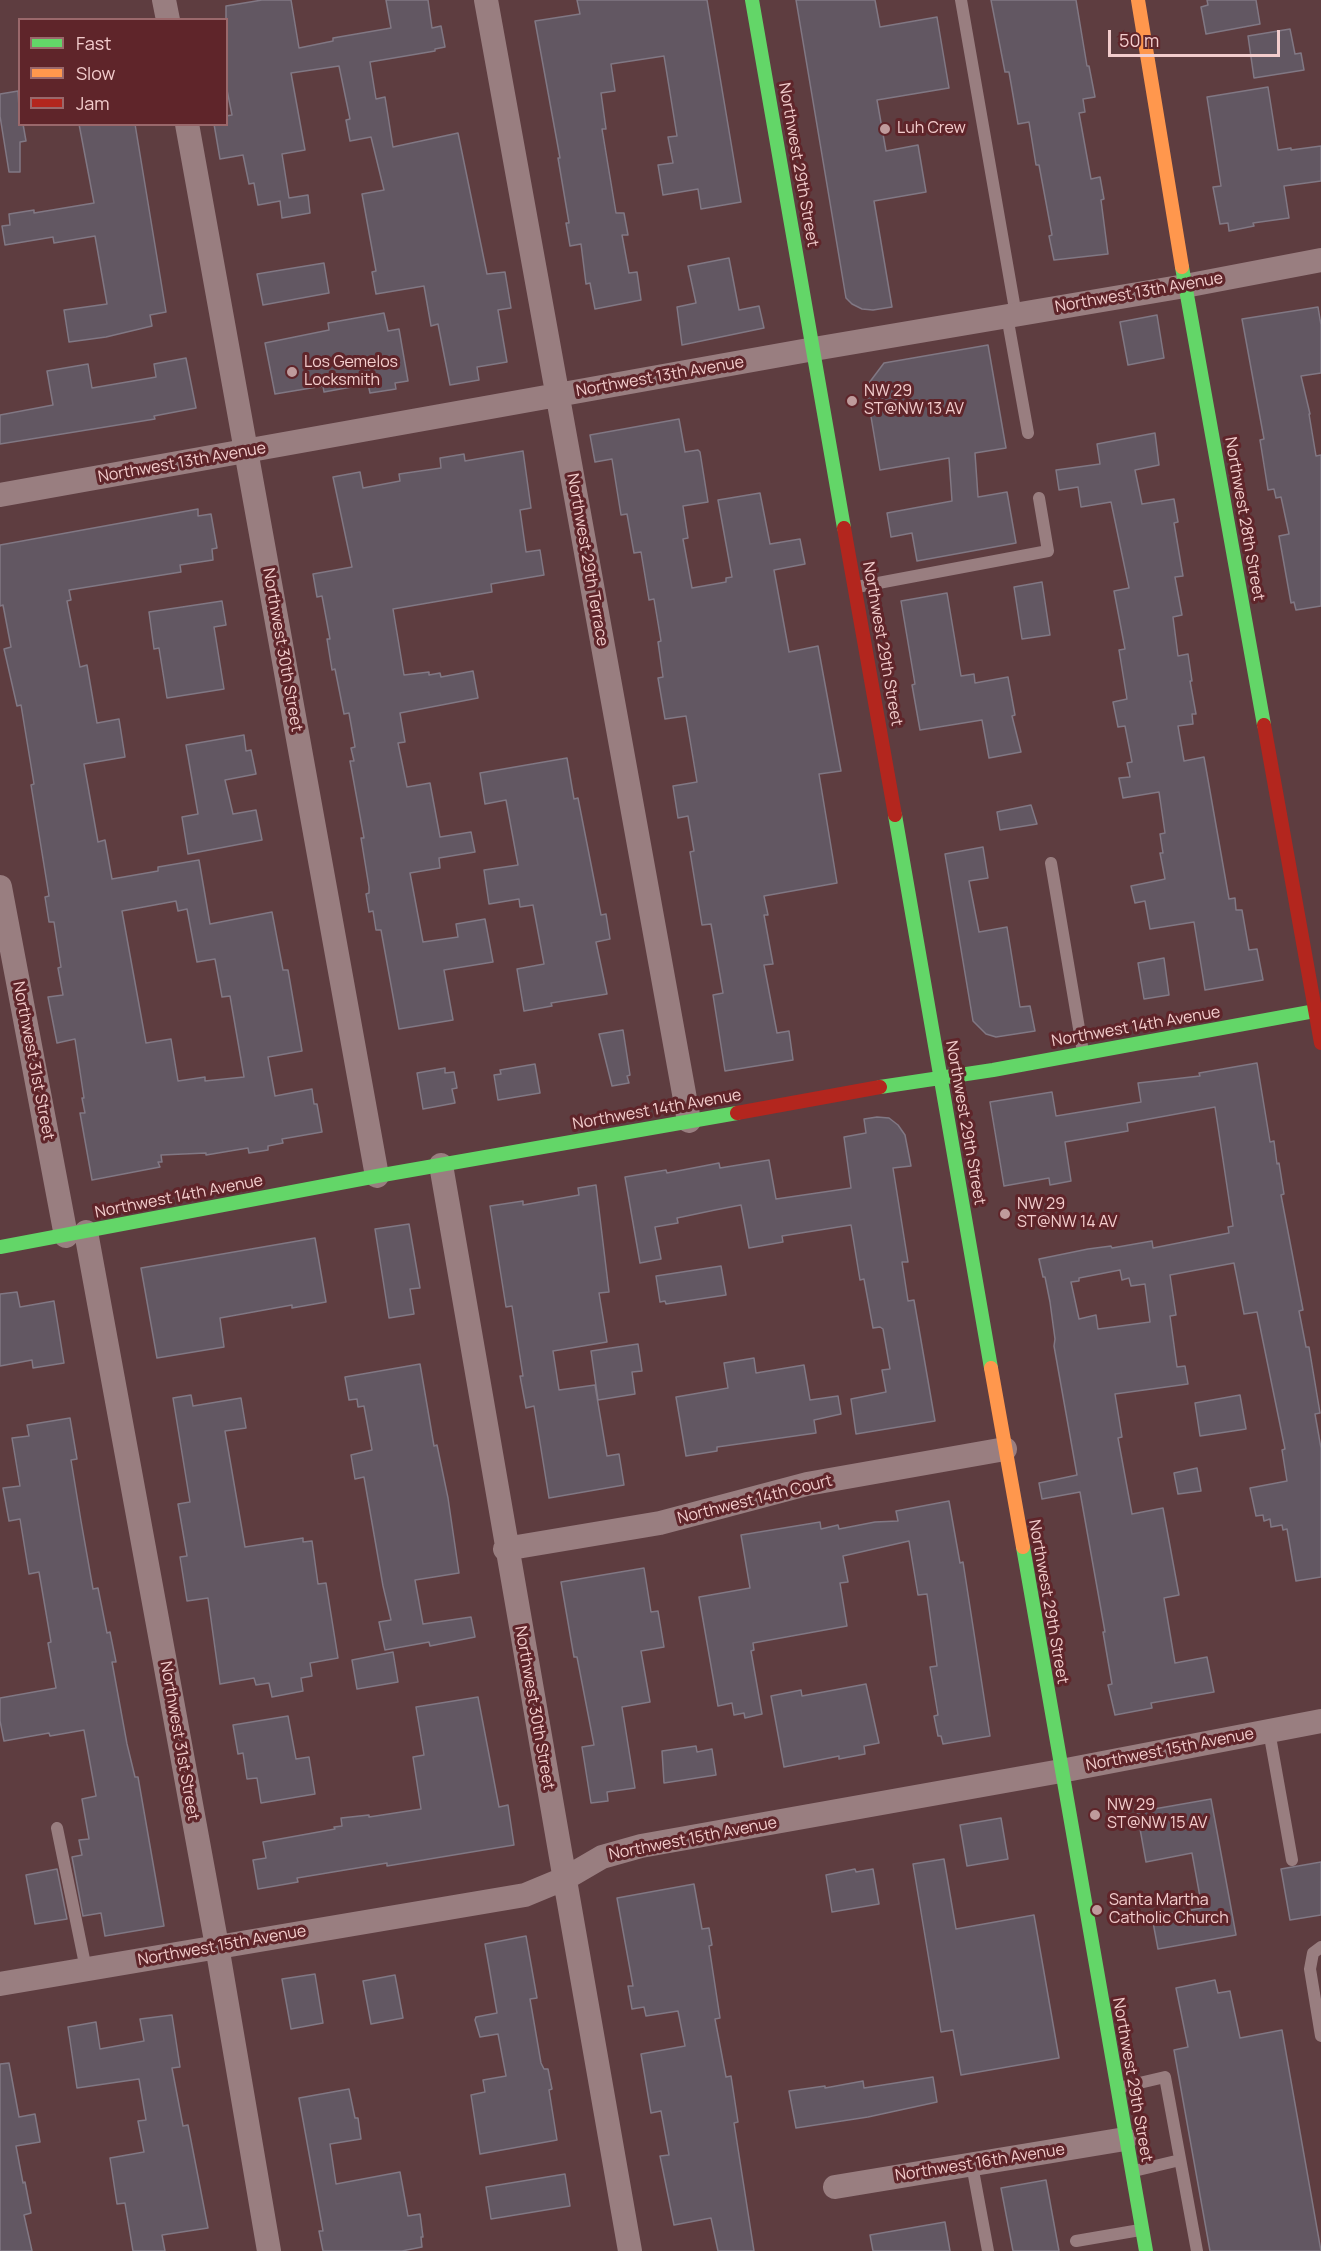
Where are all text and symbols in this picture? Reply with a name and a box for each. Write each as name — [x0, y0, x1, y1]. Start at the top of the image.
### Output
legend — [18, 18, 228, 126]
scale bar — [1111, 18, 1284, 56]
text: 50 m — [1119, 28, 1159, 52]
text: Fast — [76, 31, 111, 55]
text: Slow — [76, 61, 115, 85]
street label: Northwest 29th Street — [774, 81, 822, 249]
text: Jam — [76, 91, 110, 115]
place label: Luh Crew — [897, 119, 966, 139]
marker: Luh Crew — [878, 122, 892, 136]
street label: Northwest 13th Avenue — [1053, 269, 1225, 317]
place label: Los Gemelos Locksmith — [304, 353, 398, 391]
street label: Northwest 13th Avenue — [574, 353, 746, 401]
marker: Los Gemelos Locksmith — [285, 365, 299, 379]
place label: NW 29 ST@NW 13 AV — [864, 382, 964, 420]
marker: NW 29 ST@NW 13 AV — [845, 394, 859, 408]
street label: Northwest 28th Street — [1220, 436, 1268, 602]
street label: Northwest 13th Avenue — [96, 439, 268, 487]
street label: Northwest 29th Terrace — [562, 472, 612, 648]
street label: Northwest 29th Street — [858, 560, 906, 728]
street label: Northwest 30th Street — [258, 567, 306, 733]
street label: Northwest 31st Street — [8, 980, 58, 1142]
street label: Northwest 14th Avenue — [1050, 1003, 1222, 1051]
street label: Northwest 29th Street — [941, 1039, 989, 1207]
street label: Northwest 14th Avenue — [571, 1086, 743, 1134]
street label: Northwest 14th Avenue — [93, 1171, 265, 1223]
place label: NW 29 ST@NW 14 AV — [1017, 1195, 1118, 1233]
marker: NW 29 ST@NW 14 AV — [998, 1207, 1012, 1221]
street label: Northwest 14th Court — [676, 1471, 834, 1529]
street label: Northwest 29th Street — [1024, 1518, 1072, 1686]
street label: Northwest 30th Street — [510, 1625, 558, 1791]
street label: Northwest 31st Street — [156, 1660, 202, 1822]
street label: Northwest 15th Avenue — [1084, 1724, 1256, 1776]
place label: NW 29 ST@NW 15 AV — [1107, 1796, 1207, 1834]
marker: NW 29 ST@NW 15 AV — [1088, 1808, 1102, 1822]
street label: Northwest 15th Avenue — [607, 1813, 779, 1865]
place label: Santa Martha Catholic Church — [1109, 1891, 1229, 1929]
marker: Santa Martha Catholic Church — [1090, 1903, 1104, 1917]
street label: Northwest 15th Avenue — [136, 1922, 308, 1970]
street label: Northwest 29th Street — [1108, 1996, 1156, 2164]
street label: Northwest 16th Avenue — [894, 2140, 1066, 2186]

